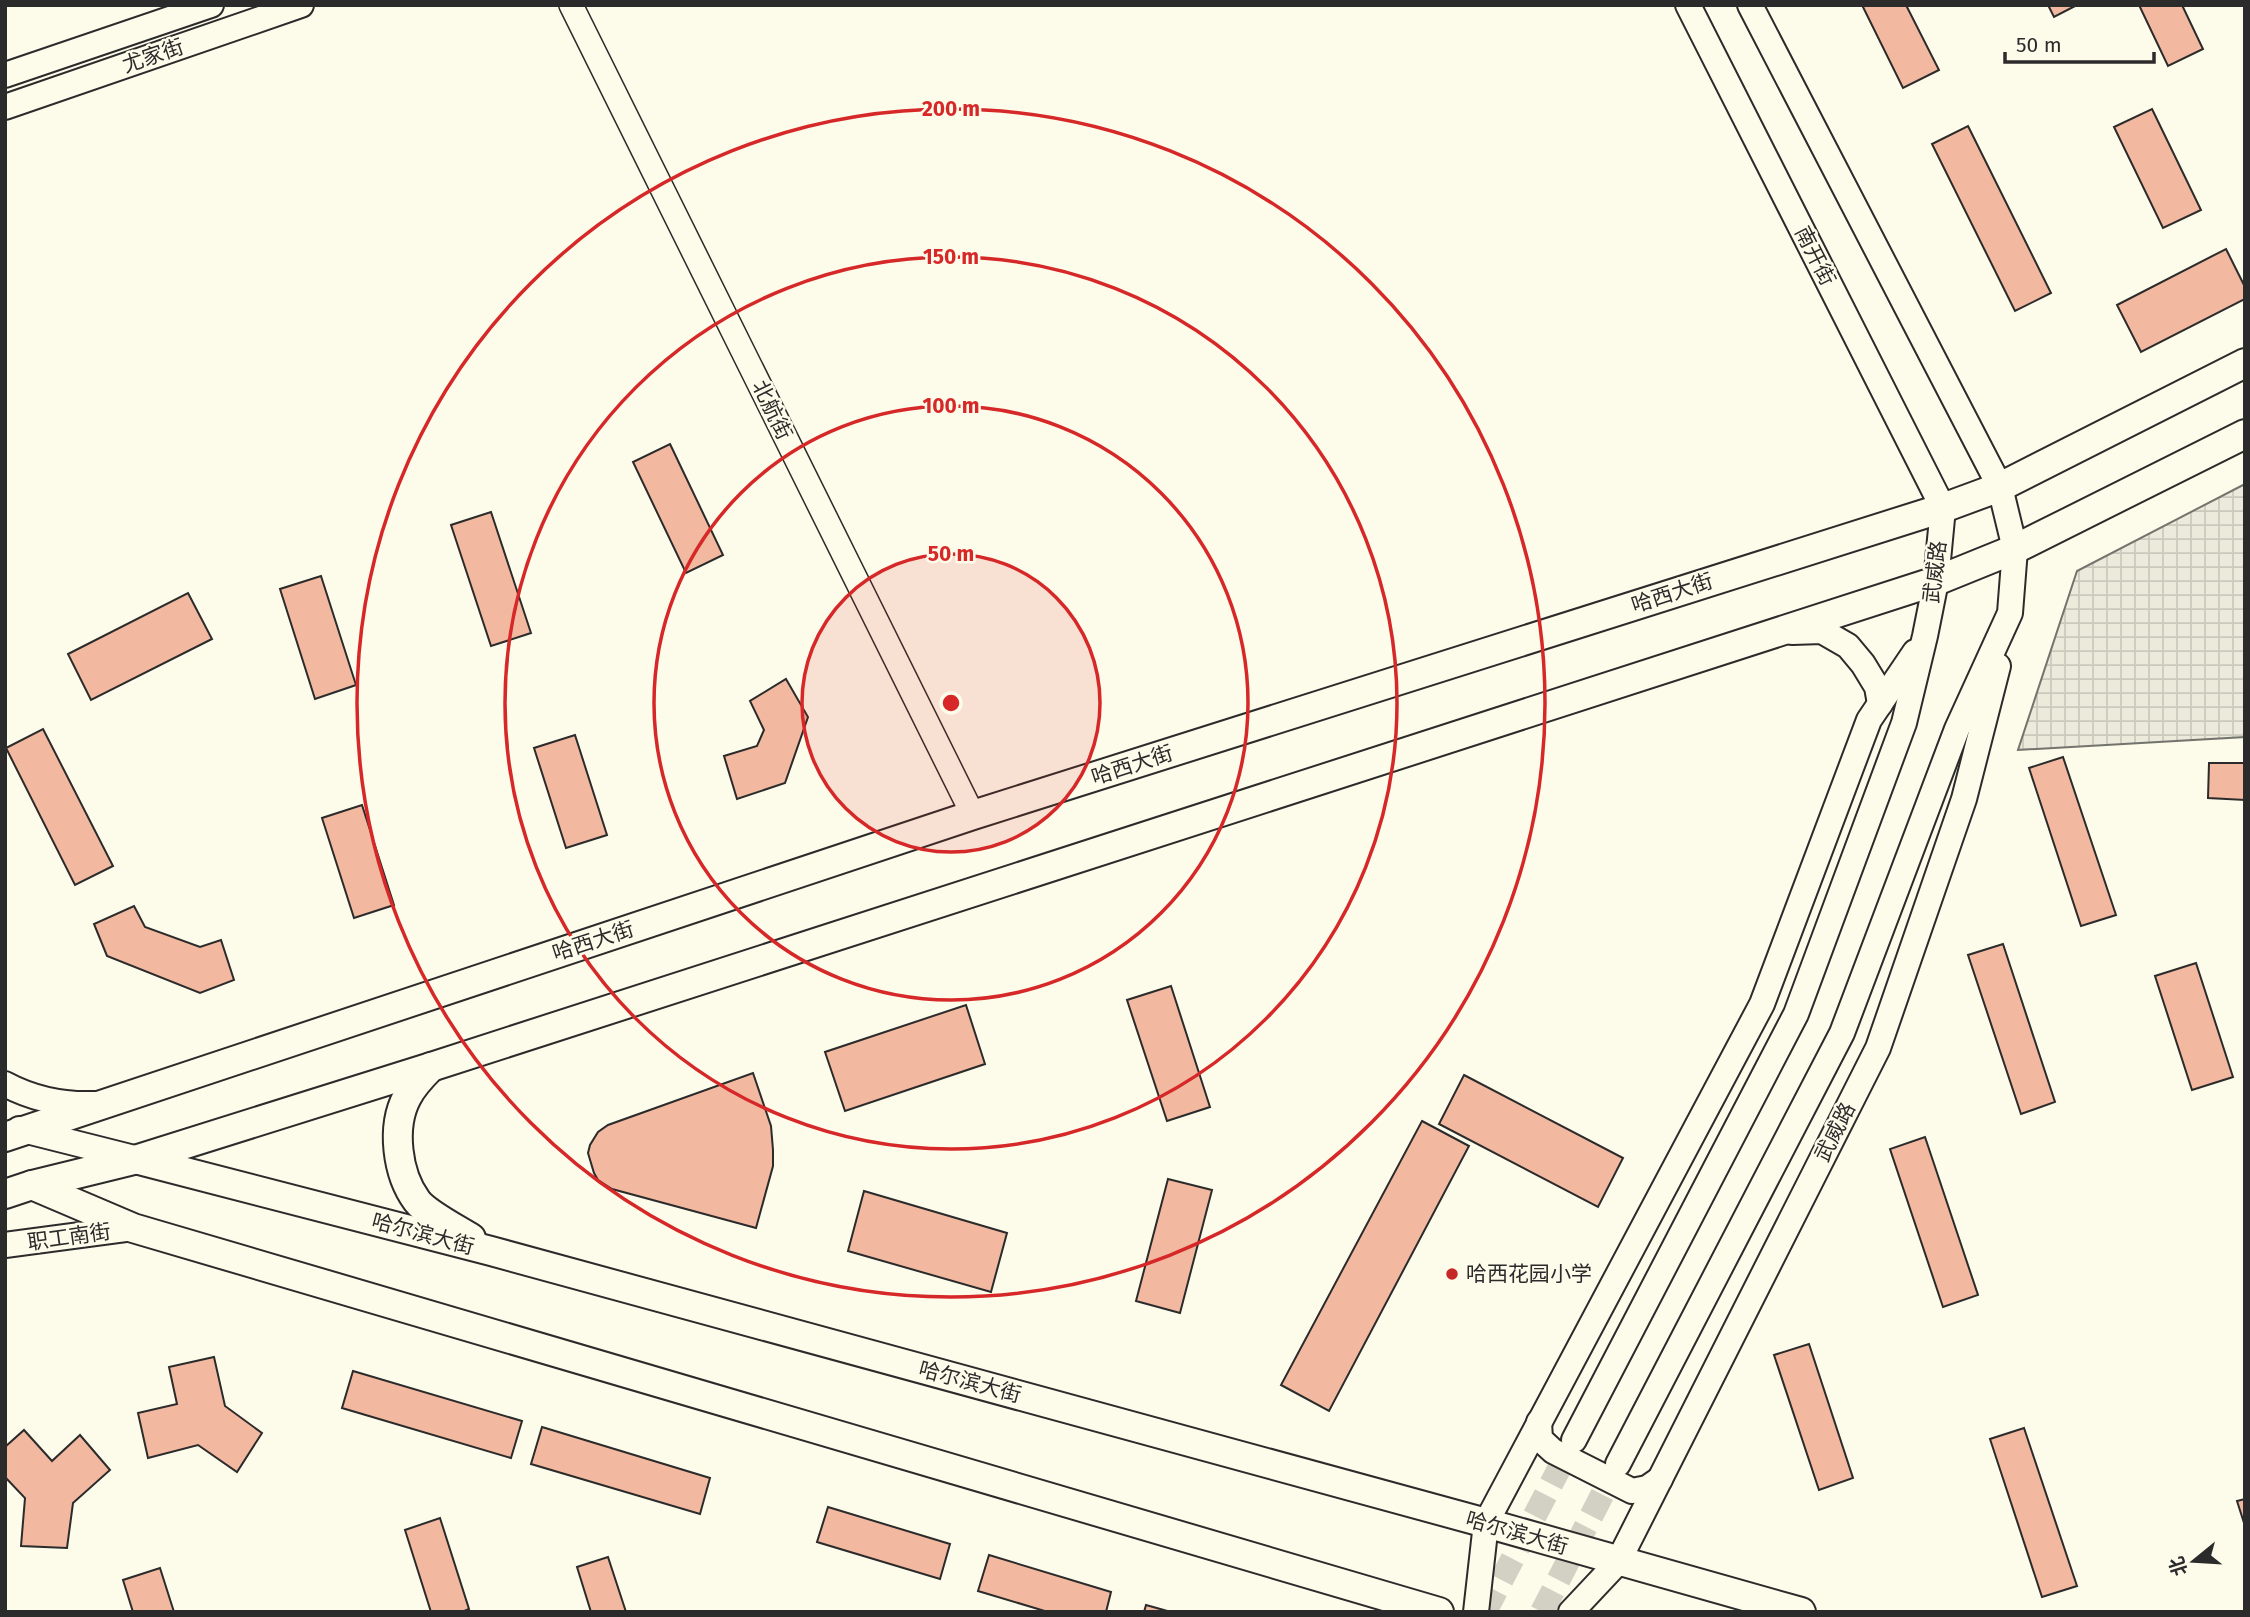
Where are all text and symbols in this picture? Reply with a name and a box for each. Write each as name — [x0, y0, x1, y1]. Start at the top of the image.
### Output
scale bar — [2005, 21, 2154, 65]
text: 50 m — [2016, 32, 2062, 58]
street label: 尤家街 — [119, 33, 187, 79]
text: 200 m — [922, 96, 980, 122]
street label: 南开街 — [1789, 222, 1841, 290]
text: 150 m — [923, 244, 979, 270]
street label: 北航街 — [747, 376, 797, 444]
text: 100 m — [922, 393, 980, 419]
street label: 武威路 — [1918, 539, 1952, 605]
text: 50 m — [928, 541, 974, 567]
street label: 哈西大街 — [1628, 568, 1716, 618]
centre of rings — [939, 691, 963, 715]
street label: 哈西大街 — [1088, 740, 1176, 790]
street label: 哈西大街 — [549, 916, 637, 966]
street label: 武威路 — [1809, 1098, 1861, 1166]
street label: 哈尔滨大街 — [369, 1208, 477, 1260]
street label: 职工南街 — [26, 1218, 112, 1256]
place label: 哈西花园小学 — [1466, 1261, 1592, 1287]
marker: 哈西花园小学 — [1444, 1266, 1460, 1282]
street label: 哈尔滨大街 — [916, 1356, 1024, 1408]
street label: 哈尔滨大街 — [1463, 1506, 1571, 1560]
north arrow — [2159, 1526, 2229, 1596]
text: 北 — [2164, 1554, 2192, 1579]

